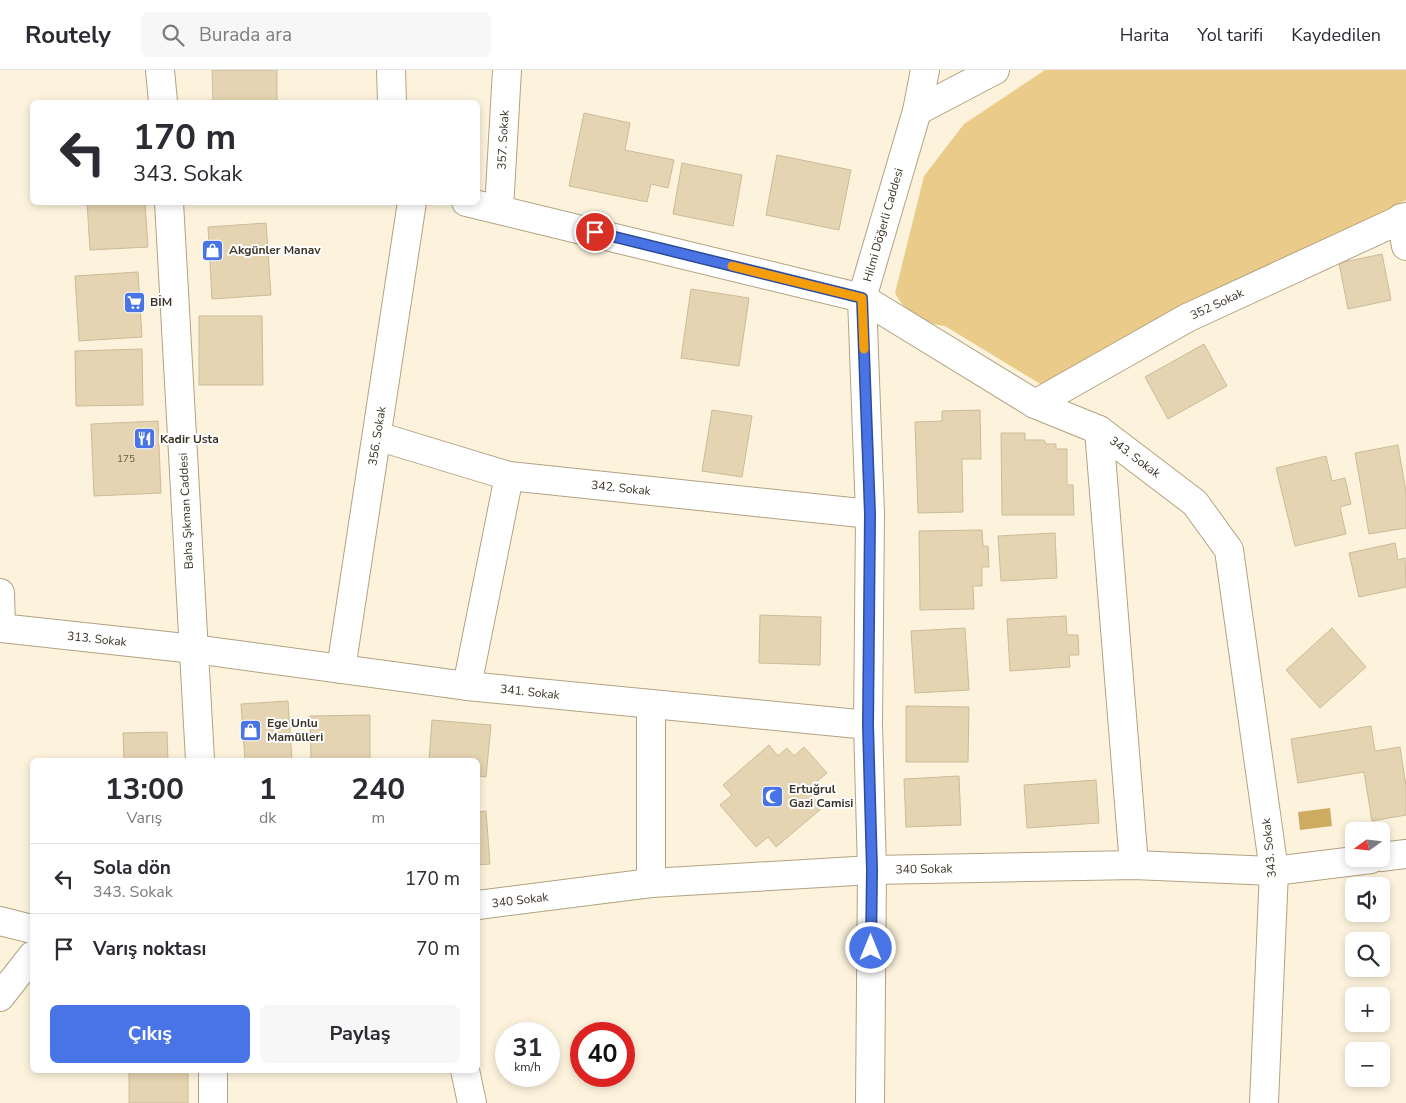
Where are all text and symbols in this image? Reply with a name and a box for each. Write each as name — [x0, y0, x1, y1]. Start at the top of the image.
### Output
search box — [141, 12, 491, 57]
text: Routely — [25, 19, 111, 51]
icon: search — [159, 21, 187, 49]
text: Burada ara — [199, 22, 292, 48]
text: Harita — [1120, 23, 1169, 47]
text: Yol tarifi — [1197, 23, 1263, 47]
text: Kaydedilen — [1291, 23, 1381, 47]
street label: 357. Sokak — [493, 109, 513, 170]
text: 170 m — [133, 114, 236, 161]
icon: left — [50, 120, 115, 185]
text: 343. Sokak — [133, 159, 243, 189]
street label: Hilmi Döğerli Caddesi — [859, 166, 907, 284]
pin — [574, 211, 616, 253]
icon: arrive — [581, 218, 609, 246]
shop icon: Akgünler Manav — [201, 238, 225, 262]
place label: Akgünler Manav — [229, 242, 321, 258]
street label: 352 Sokak — [1188, 284, 1247, 323]
supermarket icon: BİM — [122, 290, 146, 314]
place label: BİM — [150, 294, 172, 310]
street label: 356. Sokak — [364, 404, 390, 467]
restaurant icon: Kadir Usta — [132, 427, 156, 451]
place label: Kadir Usta — [160, 431, 219, 447]
street label: 343. Sokak — [1106, 433, 1164, 482]
house number: 175 — [117, 452, 135, 466]
street label: Baha Şıkman Caddesi — [175, 452, 197, 570]
street label: 342. Sokak — [590, 477, 653, 499]
street label: 313. Sokak — [66, 628, 129, 650]
street label: 341. Sokak — [499, 681, 562, 703]
place label: Ege Unlu Mamülleri — [267, 715, 323, 745]
shop icon: Ege Unlu Mamülleri — [239, 718, 263, 742]
text: 13:00 — [105, 769, 184, 810]
text: 1 — [259, 769, 277, 810]
text: 240 — [351, 769, 405, 810]
place label: Ertuğrul Gazi Camisi — [789, 781, 853, 811]
mosque icon: Ertuğrul Gazi Camisi — [761, 784, 785, 808]
text: Varış — [126, 807, 162, 829]
text: dk — [259, 807, 276, 829]
text: m — [371, 807, 385, 829]
street label: 343. Sokak — [1258, 816, 1280, 879]
north arrow — [1345, 822, 1390, 868]
map controls — [1345, 822, 1390, 1087]
text: Sola dön — [93, 855, 171, 881]
street label: 340 Sokak — [895, 860, 954, 877]
icon: left — [50, 865, 78, 893]
text: 170 m — [405, 866, 460, 892]
button: sound — [1345, 877, 1390, 922]
text: 343. Sokak — [93, 881, 173, 903]
street label: 340 Sokak — [491, 888, 550, 911]
position arrow — [844, 921, 896, 973]
button: search — [1345, 932, 1390, 977]
icon: arrive — [50, 935, 78, 963]
text: Varış noktası — [93, 936, 206, 962]
text: 70 m — [416, 936, 460, 962]
button: + — [1345, 987, 1390, 1032]
button: Çıkış — [50, 1005, 250, 1063]
button: Paylaş — [260, 1005, 460, 1063]
speed limit sign: 40 — [570, 1022, 635, 1087]
text: 31 — [512, 1031, 543, 1065]
button: − — [1345, 1042, 1390, 1087]
text: km/h — [514, 1059, 541, 1075]

